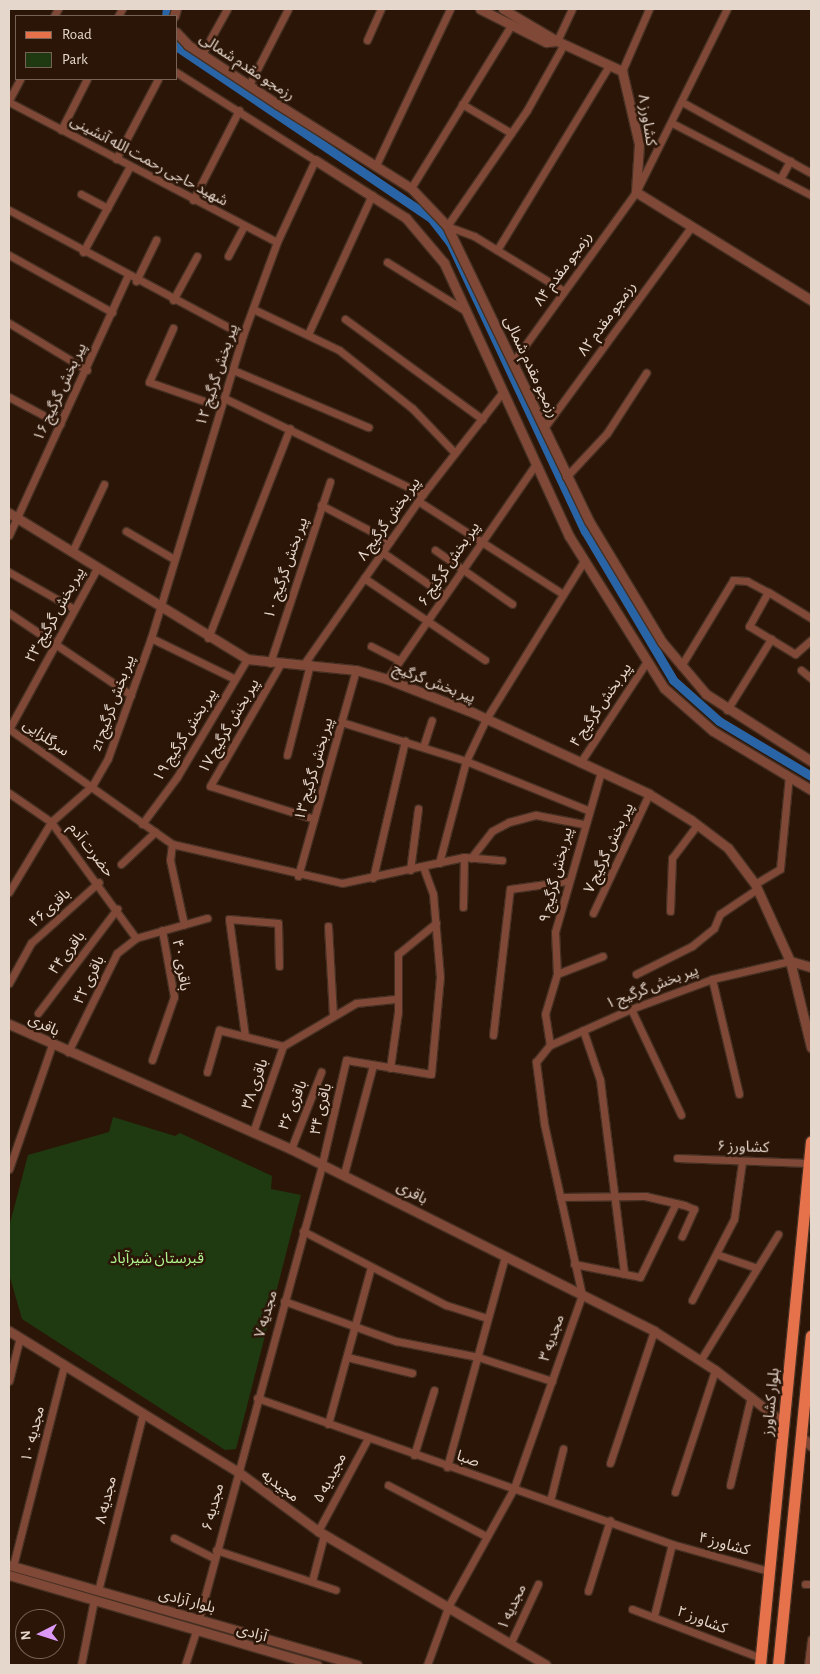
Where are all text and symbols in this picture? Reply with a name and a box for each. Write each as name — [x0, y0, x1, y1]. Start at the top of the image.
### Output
legend — [15, 15, 178, 80]
text: Road — [62, 27, 92, 42]
street label: رزمجو مقدم شمالی — [196, 29, 298, 105]
text: Park — [62, 52, 88, 67]
street label: کشاورز ۸ — [634, 93, 660, 147]
street label: شهید حاجی رحمت الله آنشینی — [67, 112, 231, 210]
street label: رزمجو مقدم ۸۴ — [530, 228, 596, 310]
street label: رزمجو مقدم ۸۲ — [574, 278, 640, 360]
street label: رزمجو مقدم شمالی — [500, 313, 562, 421]
street label: پیر بخش گرگیج ۱۲ — [192, 322, 242, 428]
street label: پیر بخش گرگیج ۱۶ — [29, 340, 91, 444]
street label: پیر بخش گرگیج ۸ — [354, 474, 424, 564]
street label: پیر بخش گرگیج ۱۰ — [260, 515, 312, 621]
street label: پیر بخش گرگیج ۶ — [414, 518, 484, 610]
street label: پیر بخش گرگیج ۲۳ — [21, 564, 89, 666]
street label: پیر بخش گرگیج 21 — [87, 652, 139, 754]
street label: پیر بخش گرگیج — [390, 659, 478, 707]
street label: پیر بخش گرگیج ۴ — [566, 659, 636, 751]
street label: پیر بخش گرگیج ۱۷ — [195, 675, 263, 777]
street label: پیر بخش گرگیج ۱۹ — [149, 685, 221, 785]
street label: پیر بخش گرگیج ۱۳ — [291, 715, 337, 823]
street label: سرگلزایی — [19, 716, 73, 760]
street label: پیر بخش گرگیج ۷ — [580, 800, 638, 896]
street label: حضرت آدم — [64, 819, 118, 881]
street label: پیر بخش گرگیج ۹ — [535, 825, 577, 925]
street label: باقری۴۶ — [26, 885, 74, 931]
street label: باقری۴۴ — [45, 928, 89, 978]
street label: باقری ۴۰ — [168, 938, 194, 992]
street label: باقری ۴۲ — [69, 953, 109, 1007]
street label: پیر بخش گرگیج ۱ — [603, 961, 701, 1013]
street label: باقری — [25, 1010, 63, 1040]
street label: باقری ۳۸ — [238, 1056, 272, 1112]
street label: باقری ۳۶ — [275, 1077, 311, 1133]
street label: باقری ۳۴ — [306, 1082, 336, 1136]
street label: کشاورز ۶ — [717, 1137, 769, 1157]
street label: باقری — [393, 1178, 431, 1208]
park label: قبرستان شیرآباد — [110, 1250, 204, 1268]
street label: مجدیه ۷ — [251, 1288, 281, 1340]
street label: مجدیه ۳ — [536, 1312, 568, 1364]
street label: بلوار کشاورز — [758, 1367, 784, 1437]
street label: مجدیه ۱۰ — [17, 1404, 49, 1464]
street label: صبا — [454, 1447, 482, 1471]
street label: مجیدیه ۵ — [309, 1450, 351, 1506]
street label: مجیدیه — [258, 1466, 302, 1506]
street label: مجدیه ۸ — [91, 1474, 121, 1526]
street label: مجدیه ۶ — [198, 1481, 228, 1533]
street label: کشاورز ۴ — [697, 1529, 751, 1559]
street label: مجدیه ۱ — [494, 1581, 530, 1633]
street label: بلوار آزادی — [157, 1585, 217, 1617]
street label: کشاورز ۲ — [674, 1602, 730, 1638]
north arrow — [15, 1609, 65, 1659]
street label: آزادی — [235, 1620, 269, 1646]
text: N — [19, 1630, 33, 1641]

